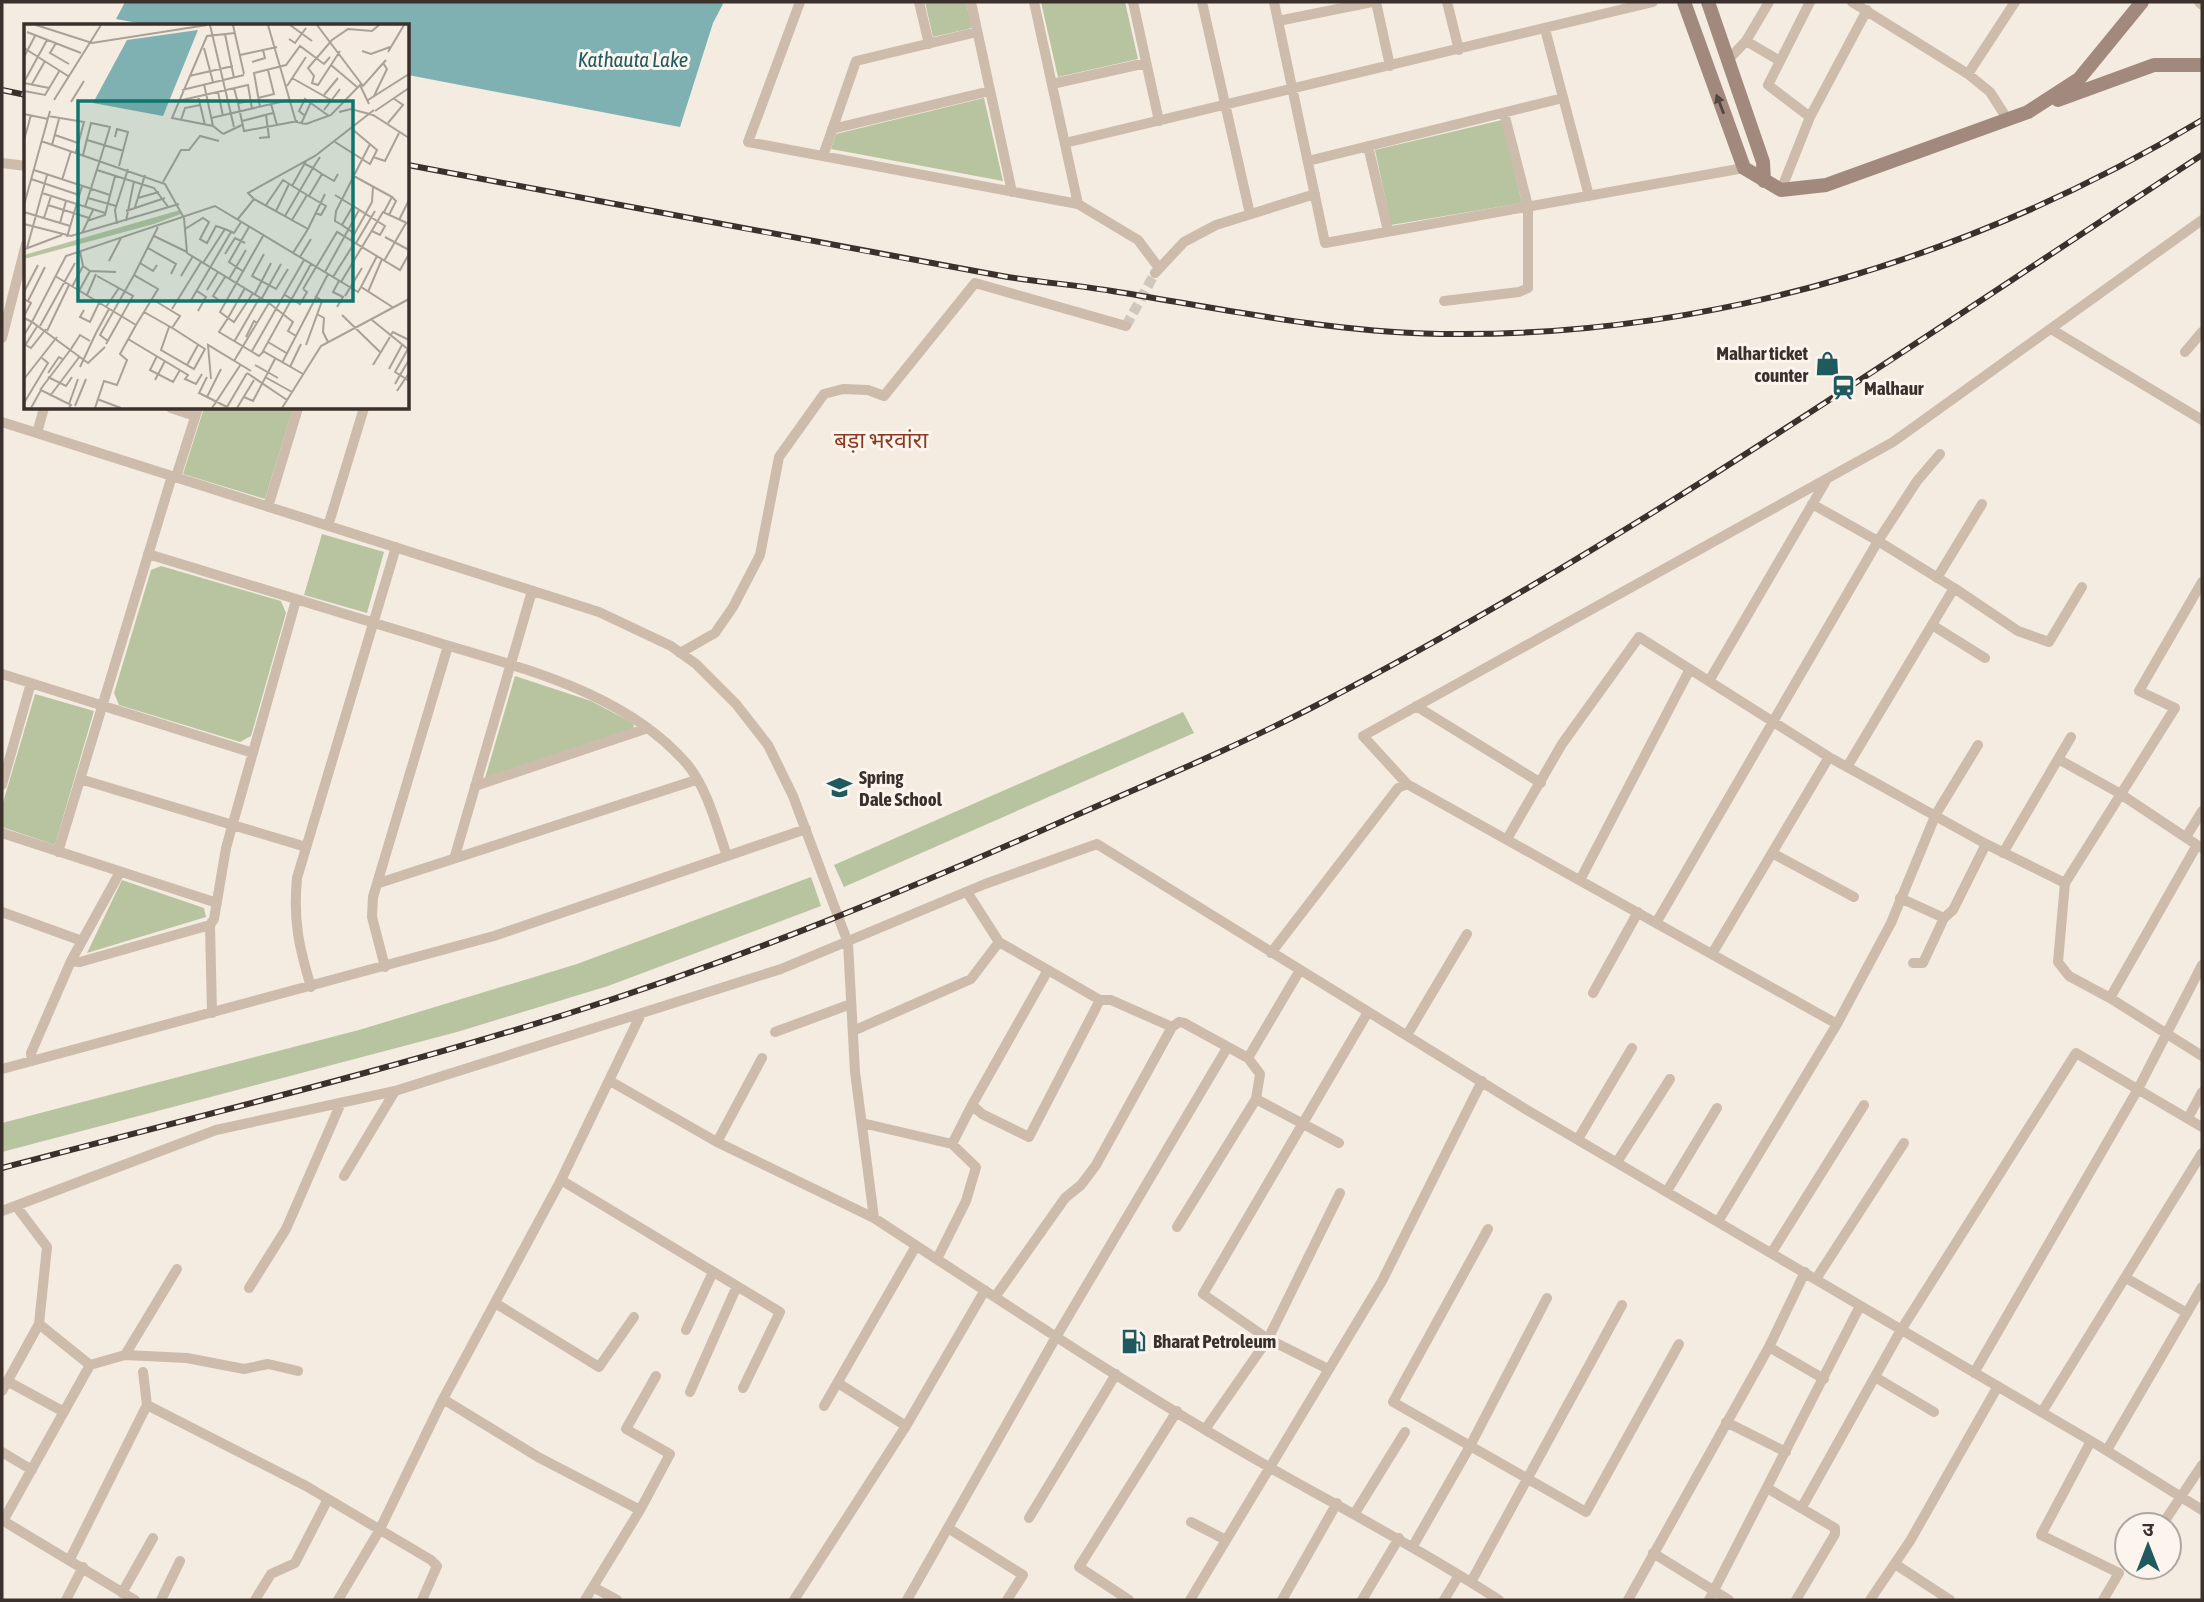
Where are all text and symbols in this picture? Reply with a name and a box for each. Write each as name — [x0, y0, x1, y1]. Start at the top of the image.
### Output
inset map — [24, 24, 410, 410]
water label: Kathauta Lake — [578, 47, 688, 71]
one-way arrow — [1715, 93, 1726, 114]
place label: Malhar ticket counter — [1716, 342, 1809, 386]
shop icon: Malhar ticket counter — [1814, 350, 1842, 378]
station icon: Malhaur — [1830, 374, 1858, 402]
place label: Malhaur — [1864, 377, 1924, 399]
district label: बड़ा भरवांरा — [834, 427, 929, 453]
place label: Spring Dale School — [859, 766, 943, 810]
school or university icon: Spring Dale School — [825, 774, 853, 802]
fuel station icon: Bharat Petroleum — [1119, 1327, 1147, 1355]
place label: Bharat Petroleum — [1153, 1330, 1276, 1352]
north arrow — [2113, 1511, 2183, 1581]
text: उ — [2142, 1518, 2154, 1540]

